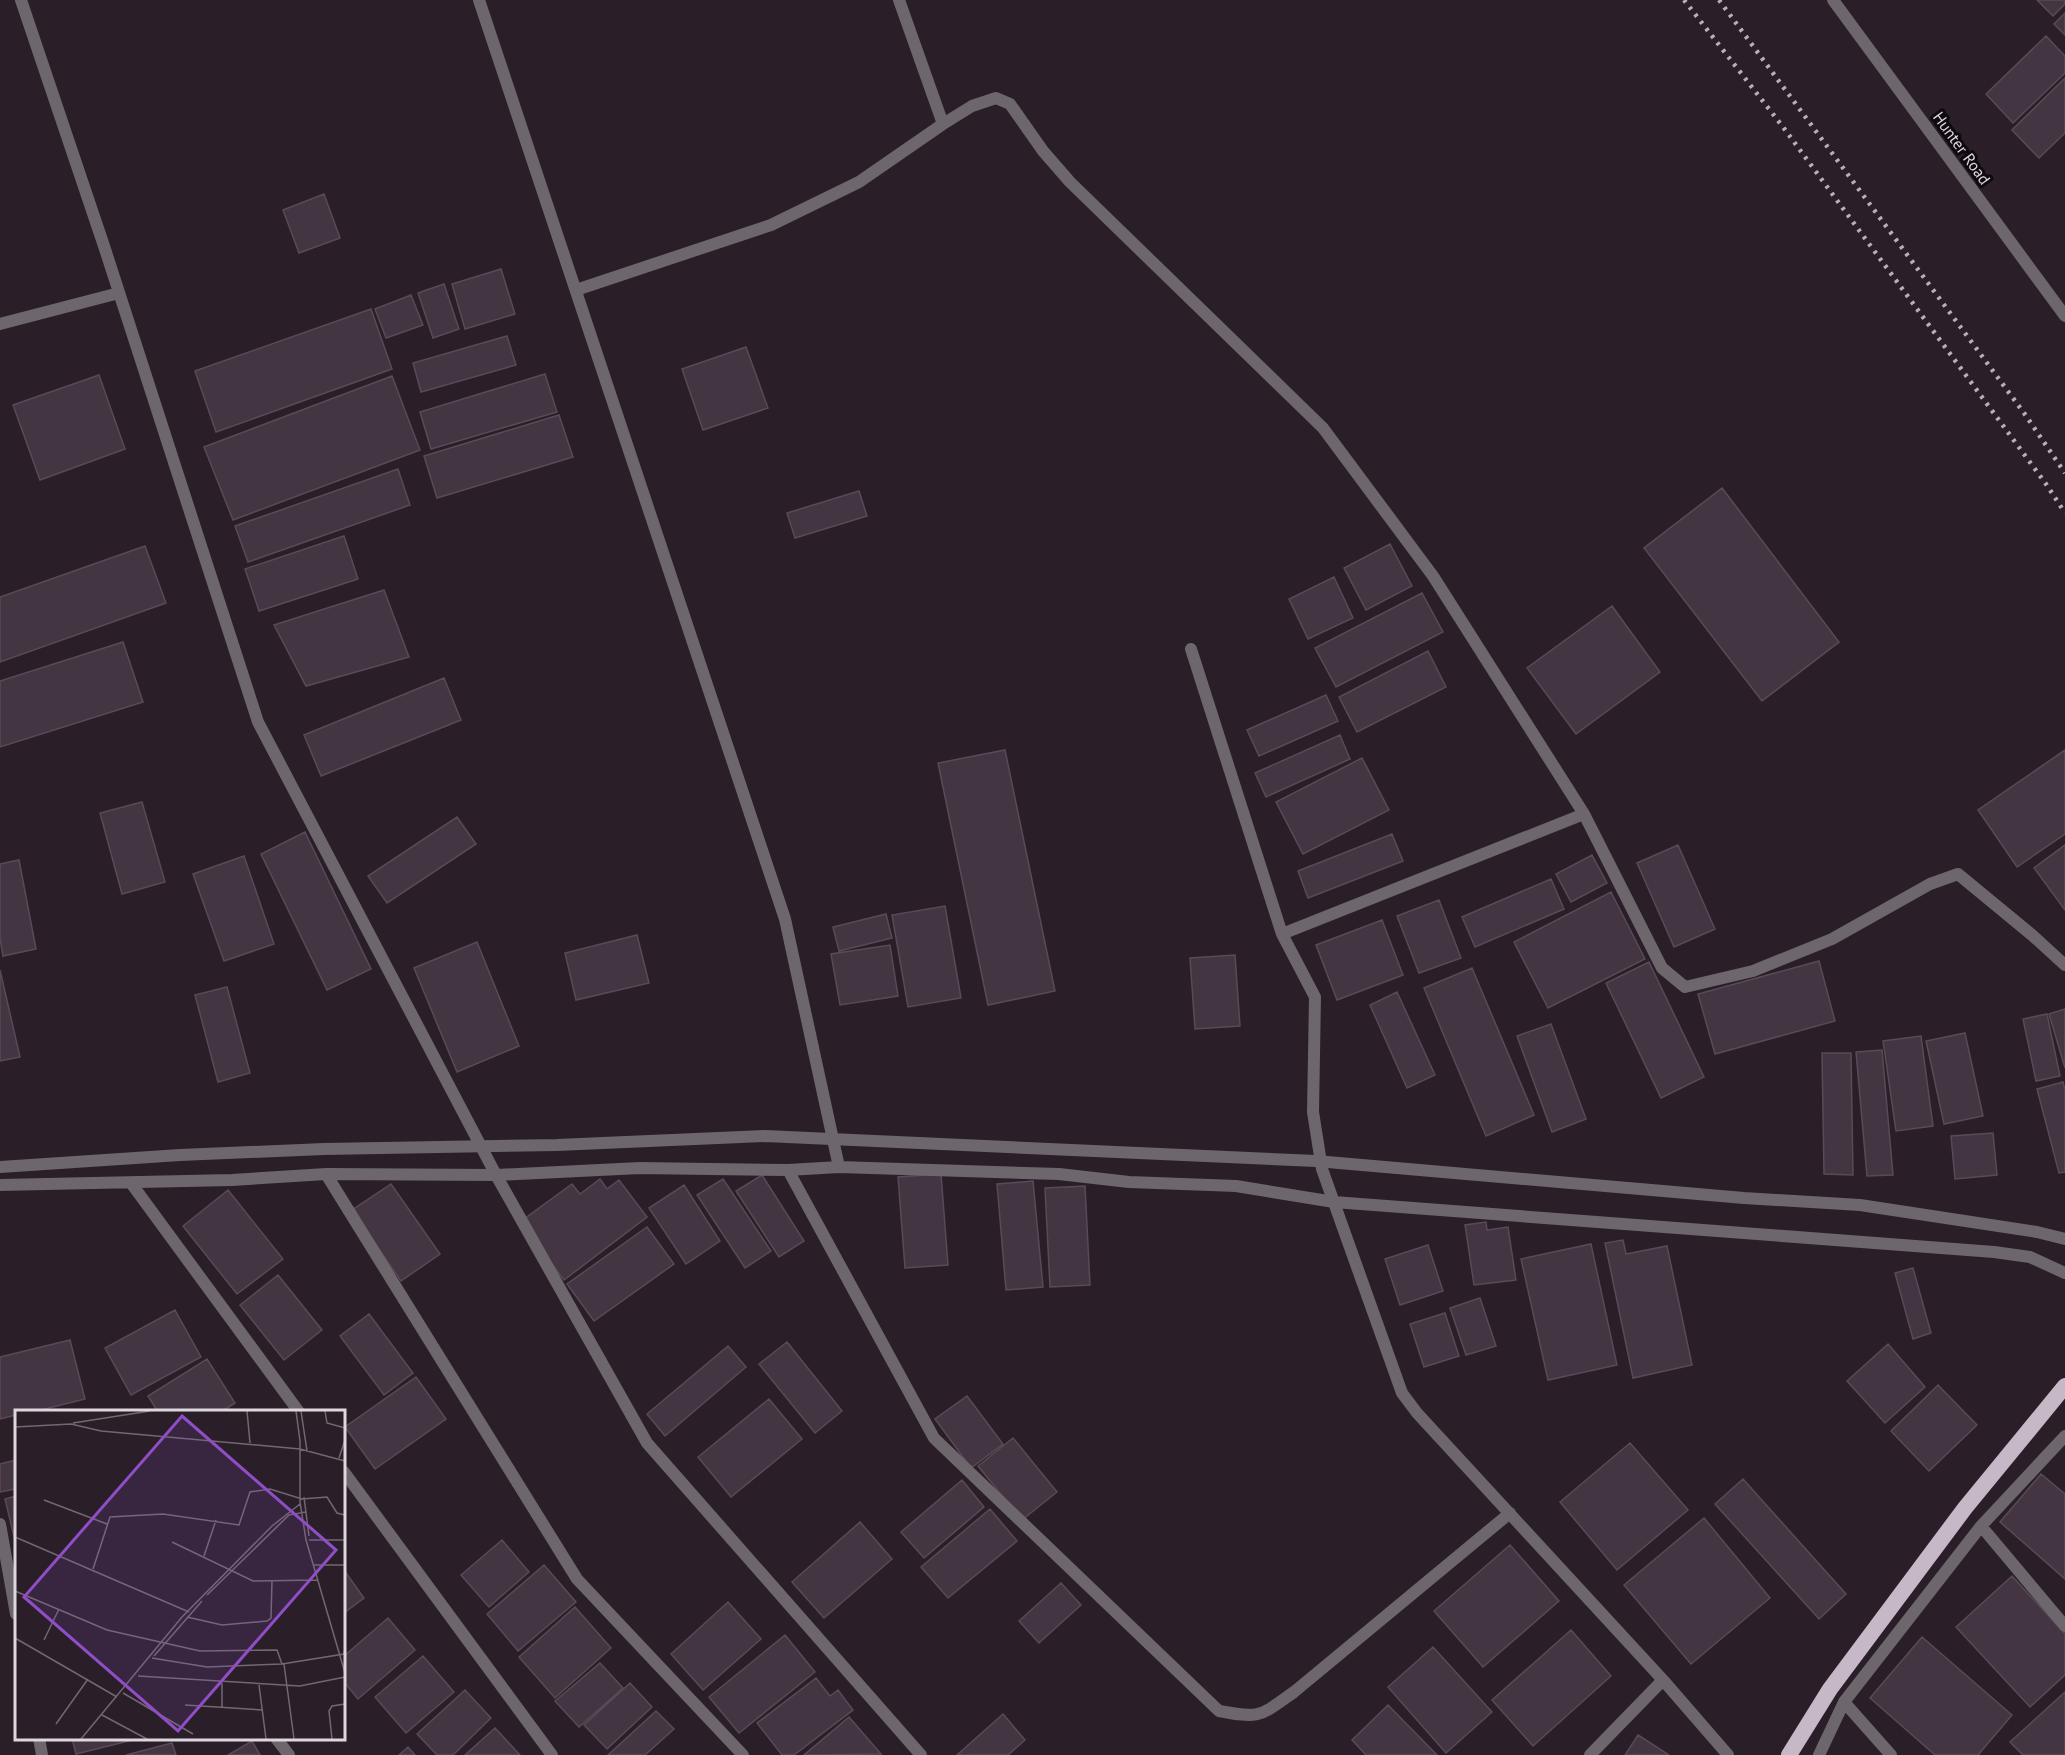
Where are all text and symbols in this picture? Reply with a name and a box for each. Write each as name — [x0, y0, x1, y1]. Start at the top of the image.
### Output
street label: Hunter Road — [1929, 108, 1995, 188]
inset map — [15, 1410, 345, 1740]

